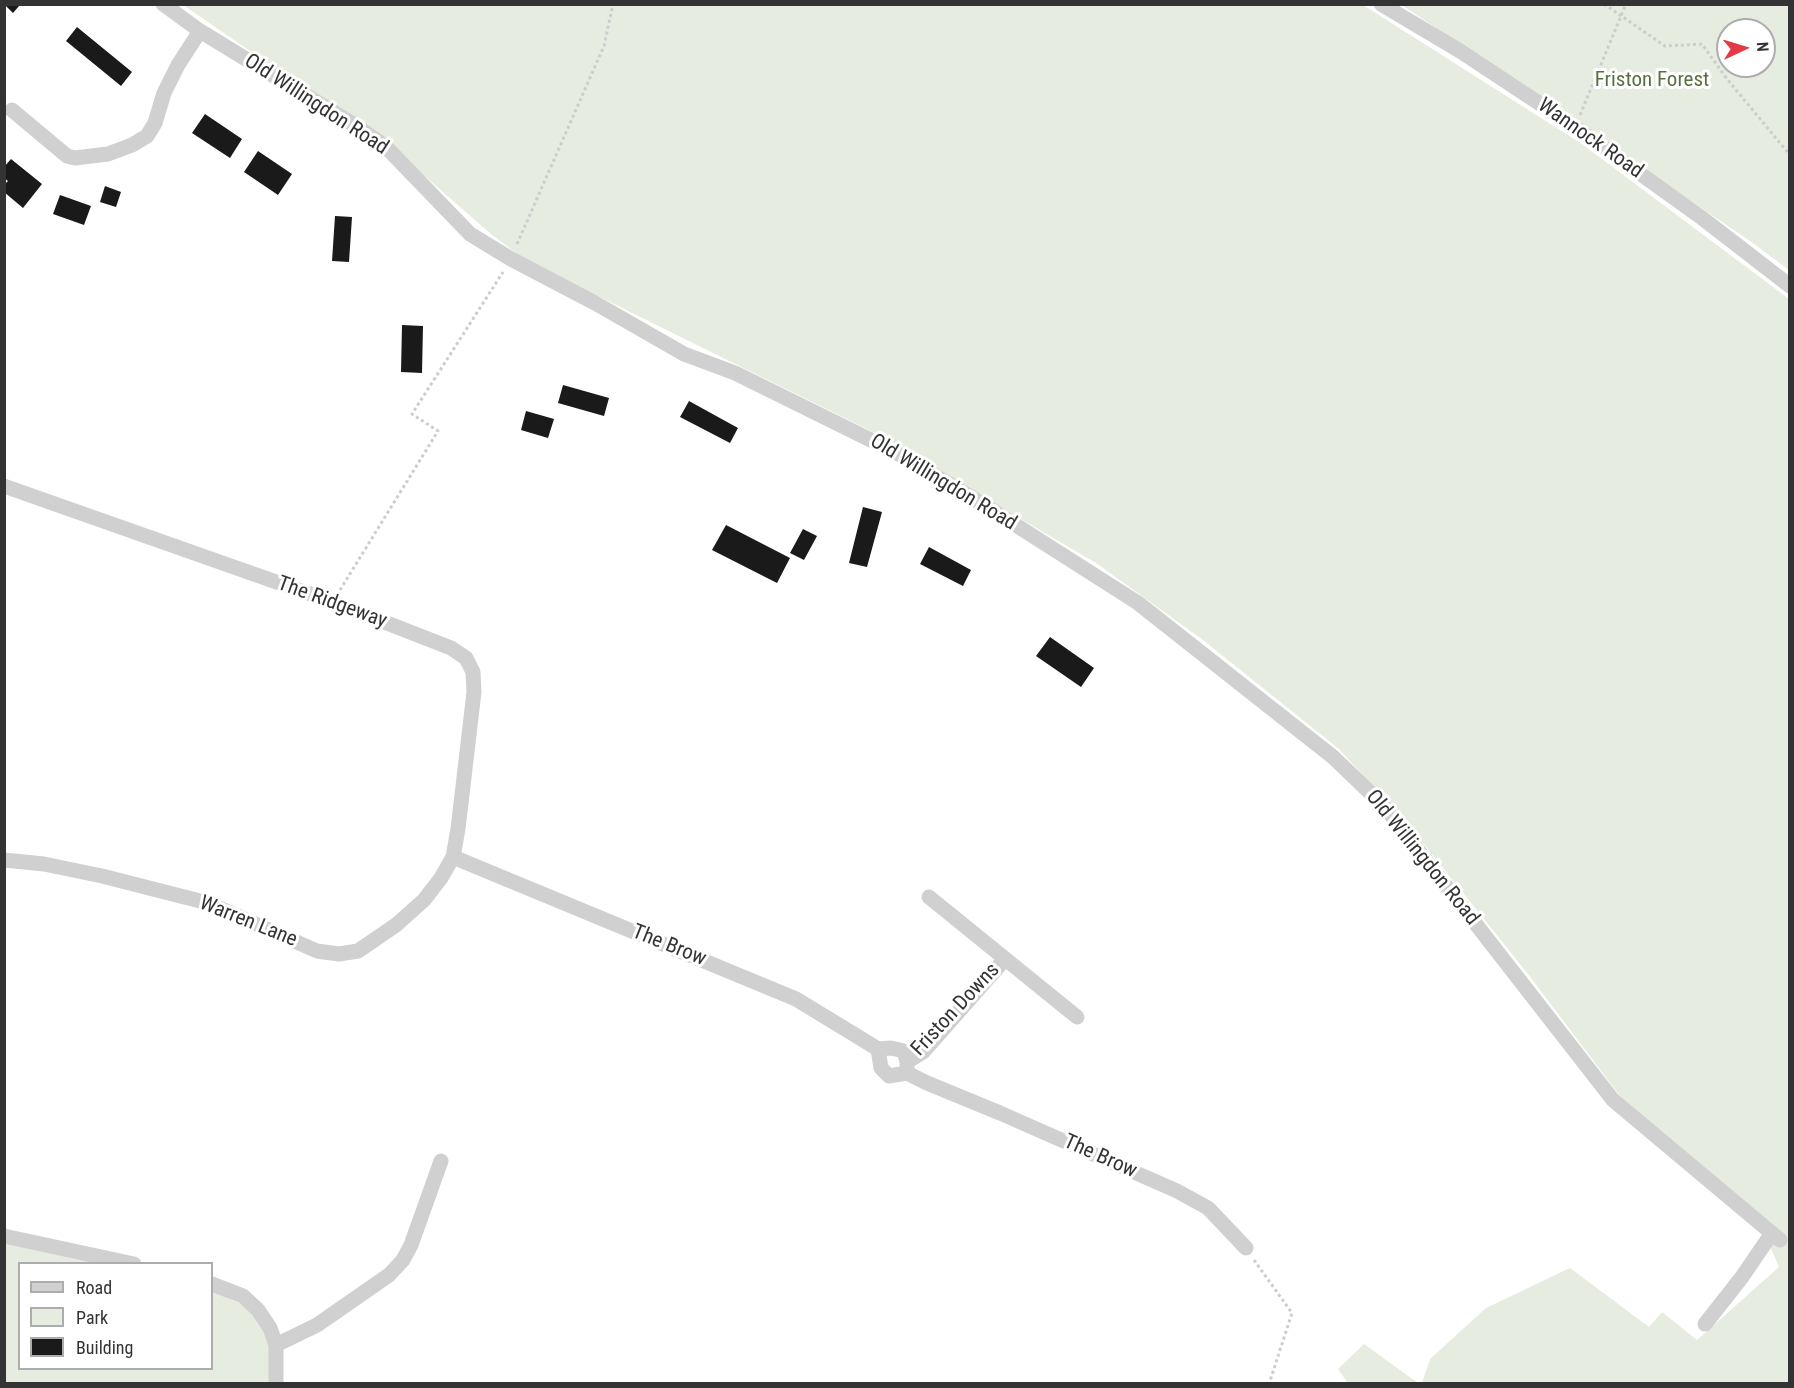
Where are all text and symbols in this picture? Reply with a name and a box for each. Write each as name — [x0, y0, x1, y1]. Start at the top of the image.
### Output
north arrow — [1716, 18, 1776, 78]
text: N — [1753, 41, 1772, 52]
street label: Old Willingdon Road — [239, 49, 393, 161]
park label: Friston Forest — [1595, 68, 1709, 94]
street label: Wannock Road — [1532, 93, 1648, 185]
street label: Old Willingdon Road — [865, 429, 1021, 537]
street label: The Ridgeway — [274, 572, 390, 634]
street label: Old Willingdon Road — [1360, 785, 1484, 931]
street label: Warren Lane — [195, 891, 301, 953]
street label: The Brow — [628, 920, 710, 972]
street label: Friston Downs — [907, 958, 1005, 1062]
street label: The Brow — [1059, 1130, 1141, 1184]
legend — [18, 1262, 213, 1370]
text: Road — [76, 1277, 112, 1298]
text: Park — [76, 1307, 108, 1328]
text: Building — [76, 1337, 133, 1358]

